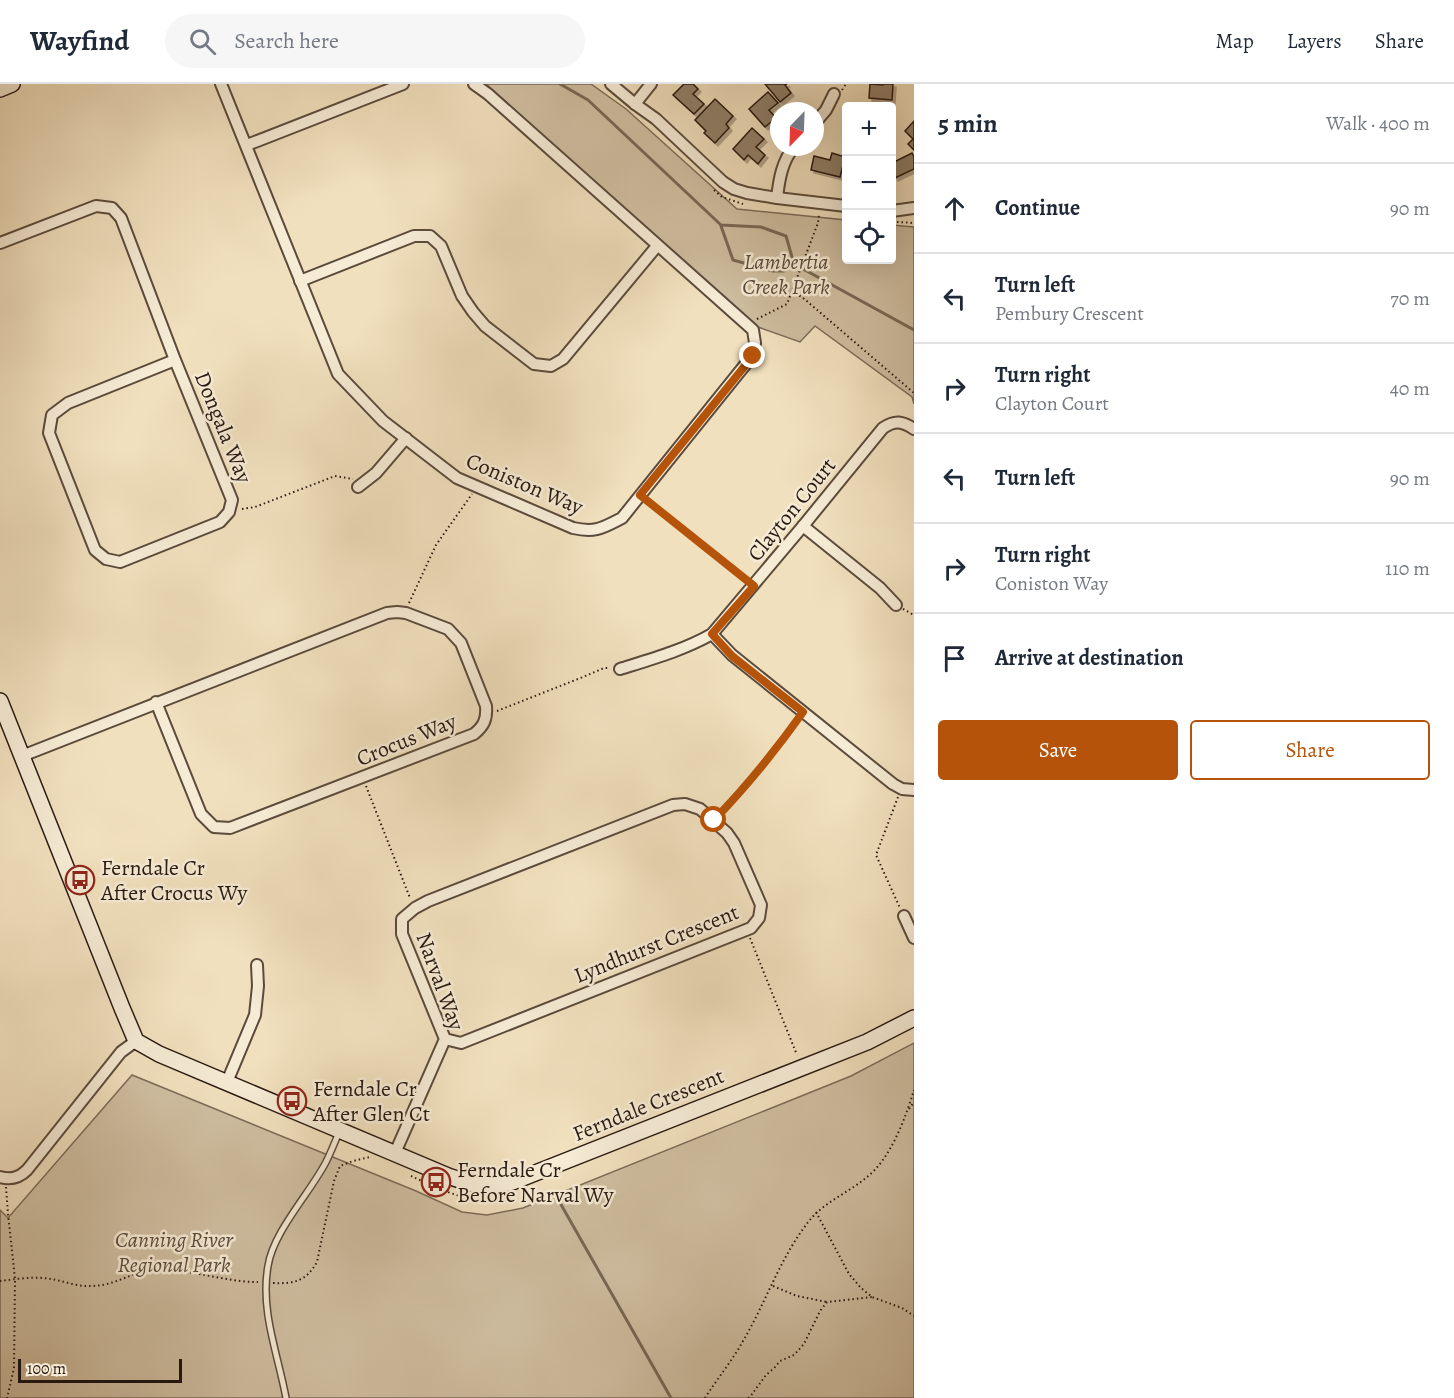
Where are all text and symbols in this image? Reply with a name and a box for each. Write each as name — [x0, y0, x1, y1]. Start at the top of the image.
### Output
search box — [165, 14, 585, 68]
text: Wayfind — [30, 22, 129, 60]
icon: search — [186, 25, 219, 58]
text: Search here — [234, 26, 339, 56]
text: Map — [1215, 27, 1254, 55]
text: Layers — [1287, 27, 1342, 55]
text: Share — [1375, 27, 1424, 55]
north arrow — [770, 102, 824, 156]
map controls — [842, 102, 896, 264]
button: + — [842, 102, 896, 156]
text: 5 min — [938, 106, 998, 141]
text: Walk · 400 m — [1326, 110, 1430, 137]
button: − — [842, 156, 896, 210]
icon: ahead — [938, 192, 971, 225]
text: Continue — [995, 193, 1080, 223]
text: 90 m — [1390, 195, 1430, 222]
button: locate — [842, 210, 896, 264]
park label: Lambertia Creek Park — [742, 247, 830, 302]
text: Turn left — [995, 270, 1075, 300]
icon: left — [938, 282, 971, 315]
text: 70 m — [1390, 285, 1430, 312]
text: Pembury Crescent — [995, 300, 1144, 327]
route end — [739, 342, 765, 368]
text: Turn right — [995, 360, 1091, 390]
street label: Dongala Way — [187, 367, 259, 488]
icon: right — [938, 372, 971, 405]
text: 40 m — [1390, 375, 1430, 402]
text: Clayton Court — [995, 390, 1109, 417]
street label: Coniston Way — [461, 446, 588, 522]
street label: Clayton Court — [741, 452, 843, 568]
icon: left — [938, 462, 971, 495]
text: Turn left — [995, 463, 1075, 493]
text: 90 m — [1390, 465, 1430, 492]
text: Turn right — [995, 540, 1091, 570]
icon: right — [938, 552, 971, 585]
text: 110 m — [1385, 555, 1430, 582]
text: Coniston Way — [995, 570, 1108, 597]
icon: arrive — [938, 642, 971, 675]
text: Arrive at destination — [995, 643, 1184, 673]
street label: Crocus Way — [352, 706, 461, 774]
button: Save — [938, 720, 1178, 780]
button: Share — [1190, 720, 1430, 780]
route start — [700, 806, 726, 832]
place label: Ferndale Cr After Crocus Wy — [100, 853, 248, 908]
bus stop icon: Ferndale Cr After Crocus Wy — [64, 864, 96, 896]
street label: Lyndhurst Crescent — [569, 897, 743, 991]
street label: Narval Way — [408, 928, 472, 1035]
street label: Ferndale Crescent — [568, 1061, 728, 1149]
place label: Ferndale Cr After Glen Ct — [312, 1074, 430, 1129]
bus stop icon: Ferndale Cr After Glen Ct — [276, 1085, 308, 1117]
place label: Ferndale Cr Before Narval Wy — [457, 1155, 614, 1210]
bus stop icon: Ferndale Cr Before Narval Wy — [420, 1166, 452, 1198]
park label: Canning River Regional Park — [115, 1225, 234, 1280]
scale bar — [18, 1356, 182, 1384]
text: 100 m — [27, 1358, 66, 1380]

